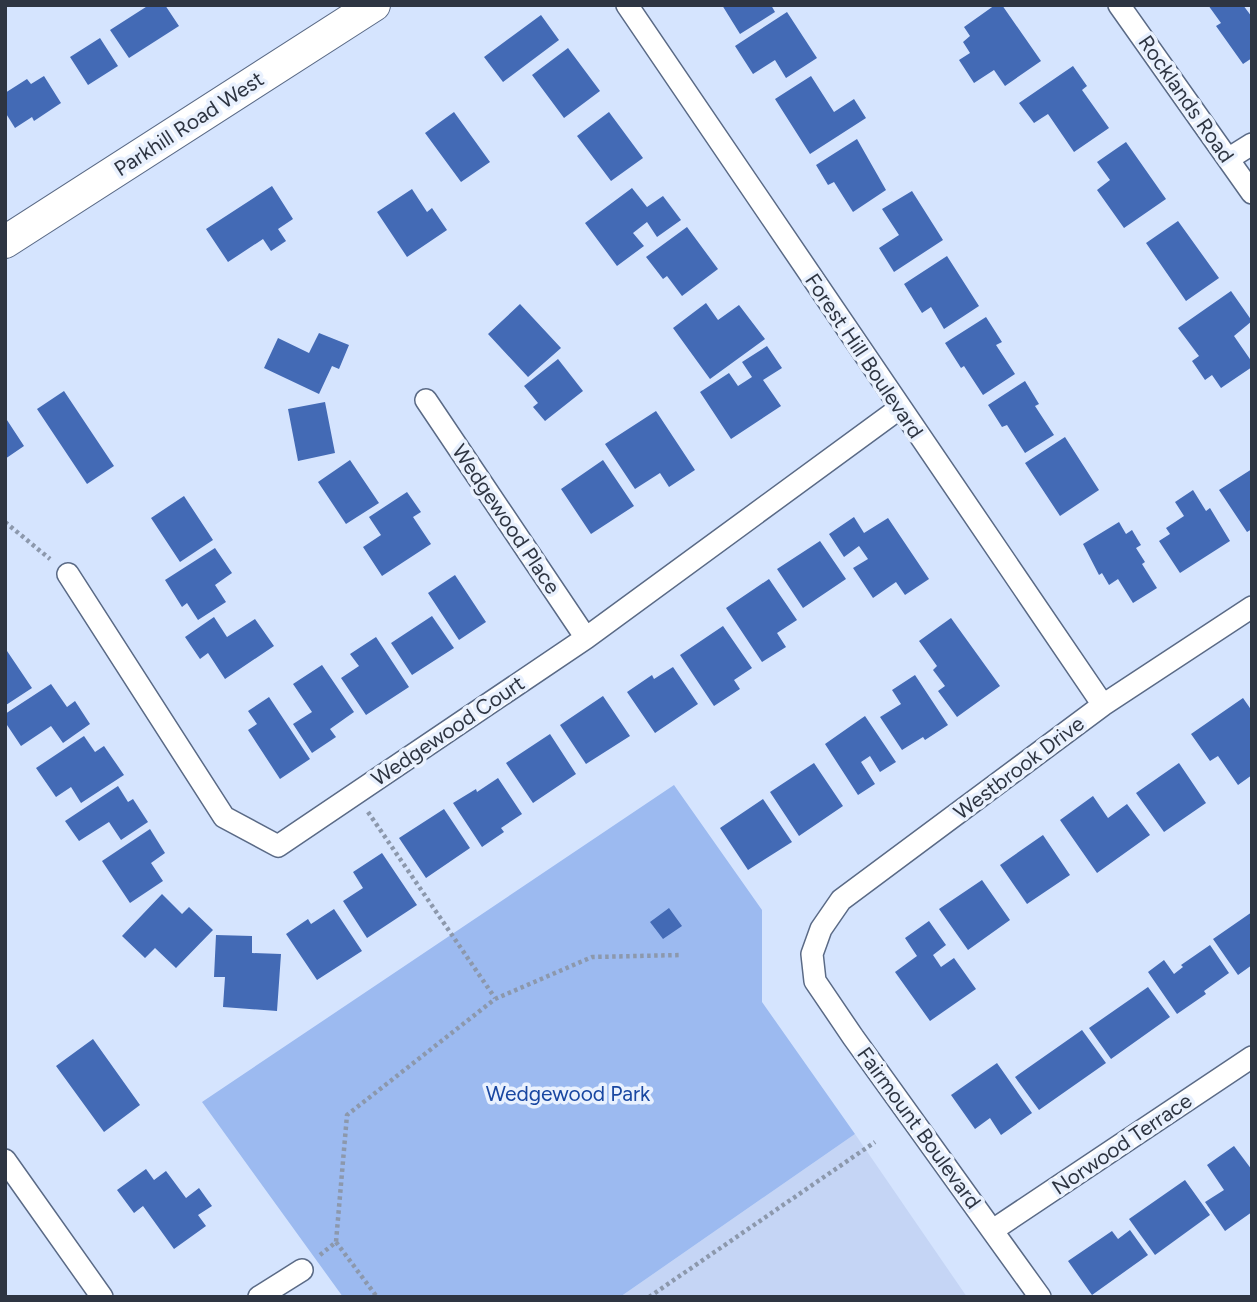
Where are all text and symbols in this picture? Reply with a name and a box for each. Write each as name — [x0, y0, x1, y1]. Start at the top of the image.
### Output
street label: Rocklands Road — [1133, 30, 1240, 167]
street label: Parkhill Road West — [109, 66, 268, 181]
street label: Forest Hill Boulevard — [800, 269, 929, 443]
street label: Wedgewood Place — [447, 439, 566, 598]
street label: Wedgewood Court — [367, 670, 529, 791]
street label: Westbrook Drive — [949, 711, 1089, 825]
street label: Fairmount Boulevard — [852, 1042, 987, 1213]
park label: Wedgewood Park — [486, 1081, 651, 1106]
street label: Norwood Terrace — [1047, 1088, 1196, 1200]

